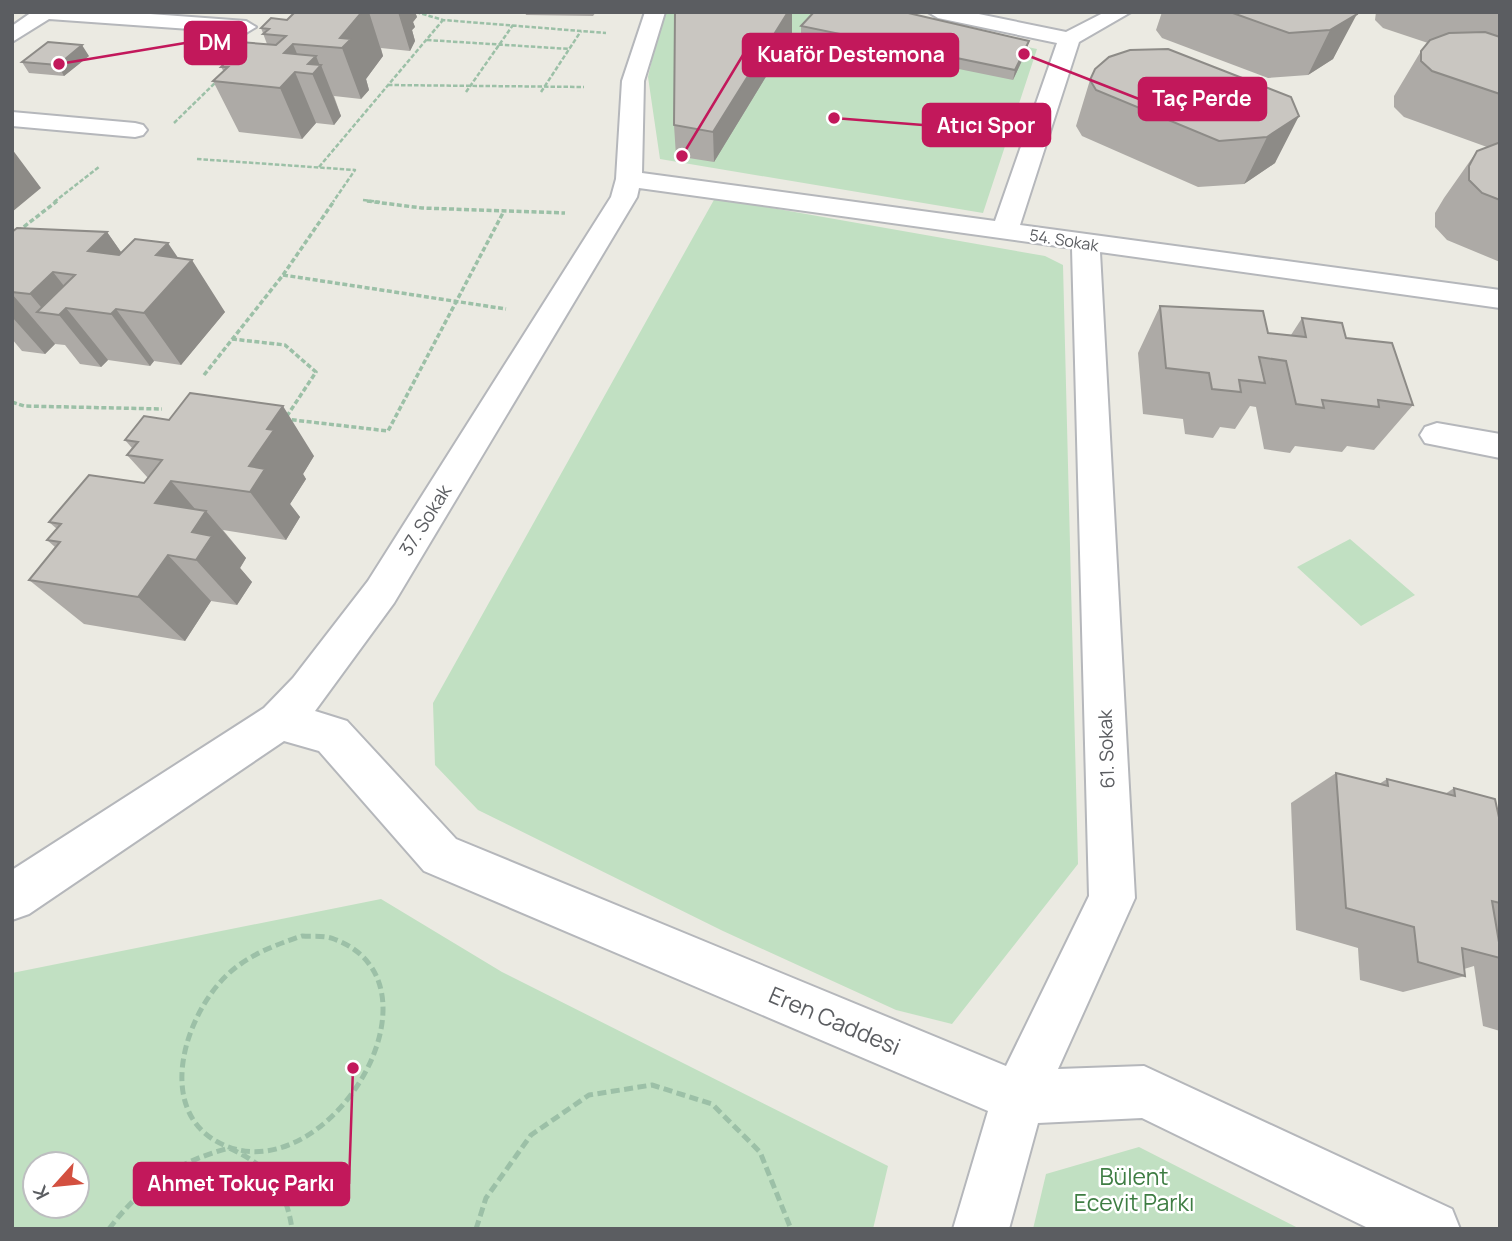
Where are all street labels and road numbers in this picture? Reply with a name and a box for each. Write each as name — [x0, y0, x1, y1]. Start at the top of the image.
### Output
street label: 54. Sokak — [1028, 224, 1101, 256]
street label: 37. Sokak — [393, 479, 457, 561]
street label: 61. Sokak — [1092, 708, 1120, 789]
street label: Eren Caddesi — [764, 978, 906, 1062]

